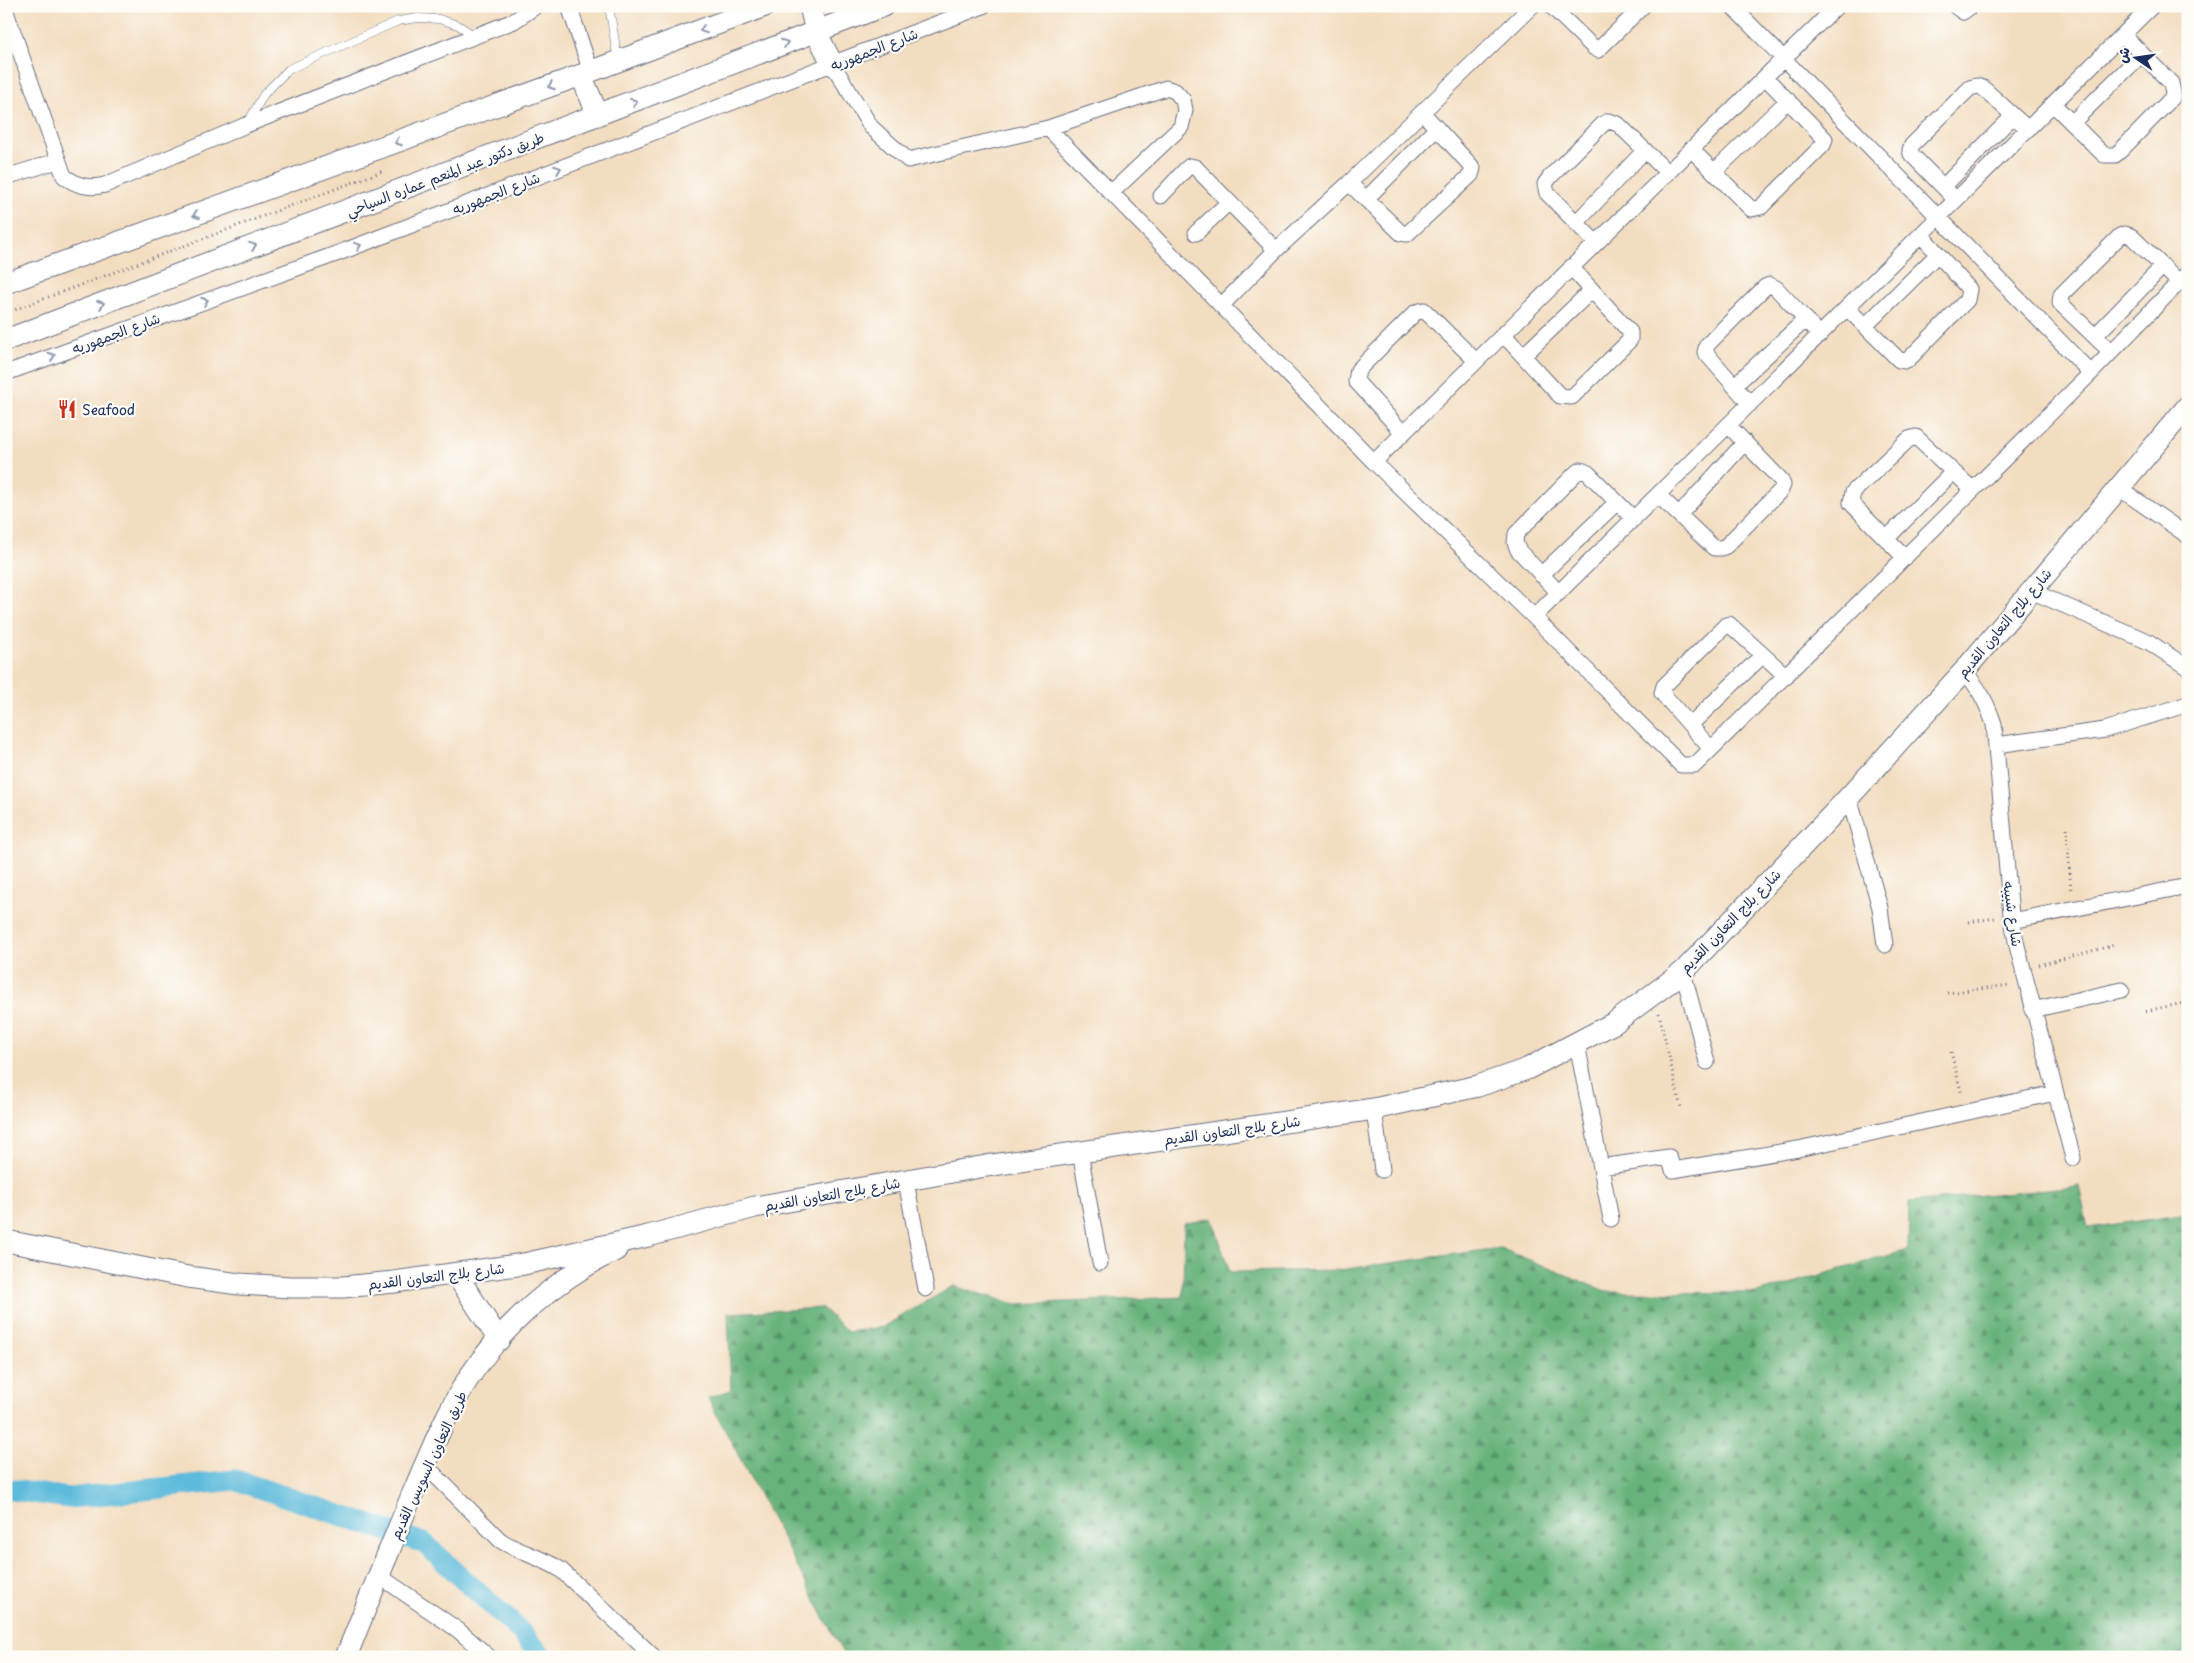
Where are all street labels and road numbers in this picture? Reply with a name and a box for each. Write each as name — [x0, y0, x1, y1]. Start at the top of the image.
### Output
street label: شارع الجمهوريه — [827, 23, 921, 75]
street label: طريق دكتور عبد المنعم عماره السياحي — [343, 126, 548, 224]
street label: شارع الجمهوريه — [449, 167, 543, 219]
street label: شارع الجمهوريه — [69, 307, 163, 359]
street label: شارع بلاج التعاون القديم — [1952, 563, 2057, 683]
street label: شارع بلاج التعاون القديم — [1675, 864, 1786, 979]
street label: شارع شبيبه — [1998, 880, 2028, 948]
street label: شارع بلاج التعاون القديم — [1162, 1110, 1302, 1151]
street label: شارع بلاج التعاون القديم — [762, 1172, 902, 1217]
street label: شارع بلاج التعاون القديم — [366, 1257, 506, 1296]
street label: طريق التعاون السويس القديم — [384, 1387, 473, 1543]

